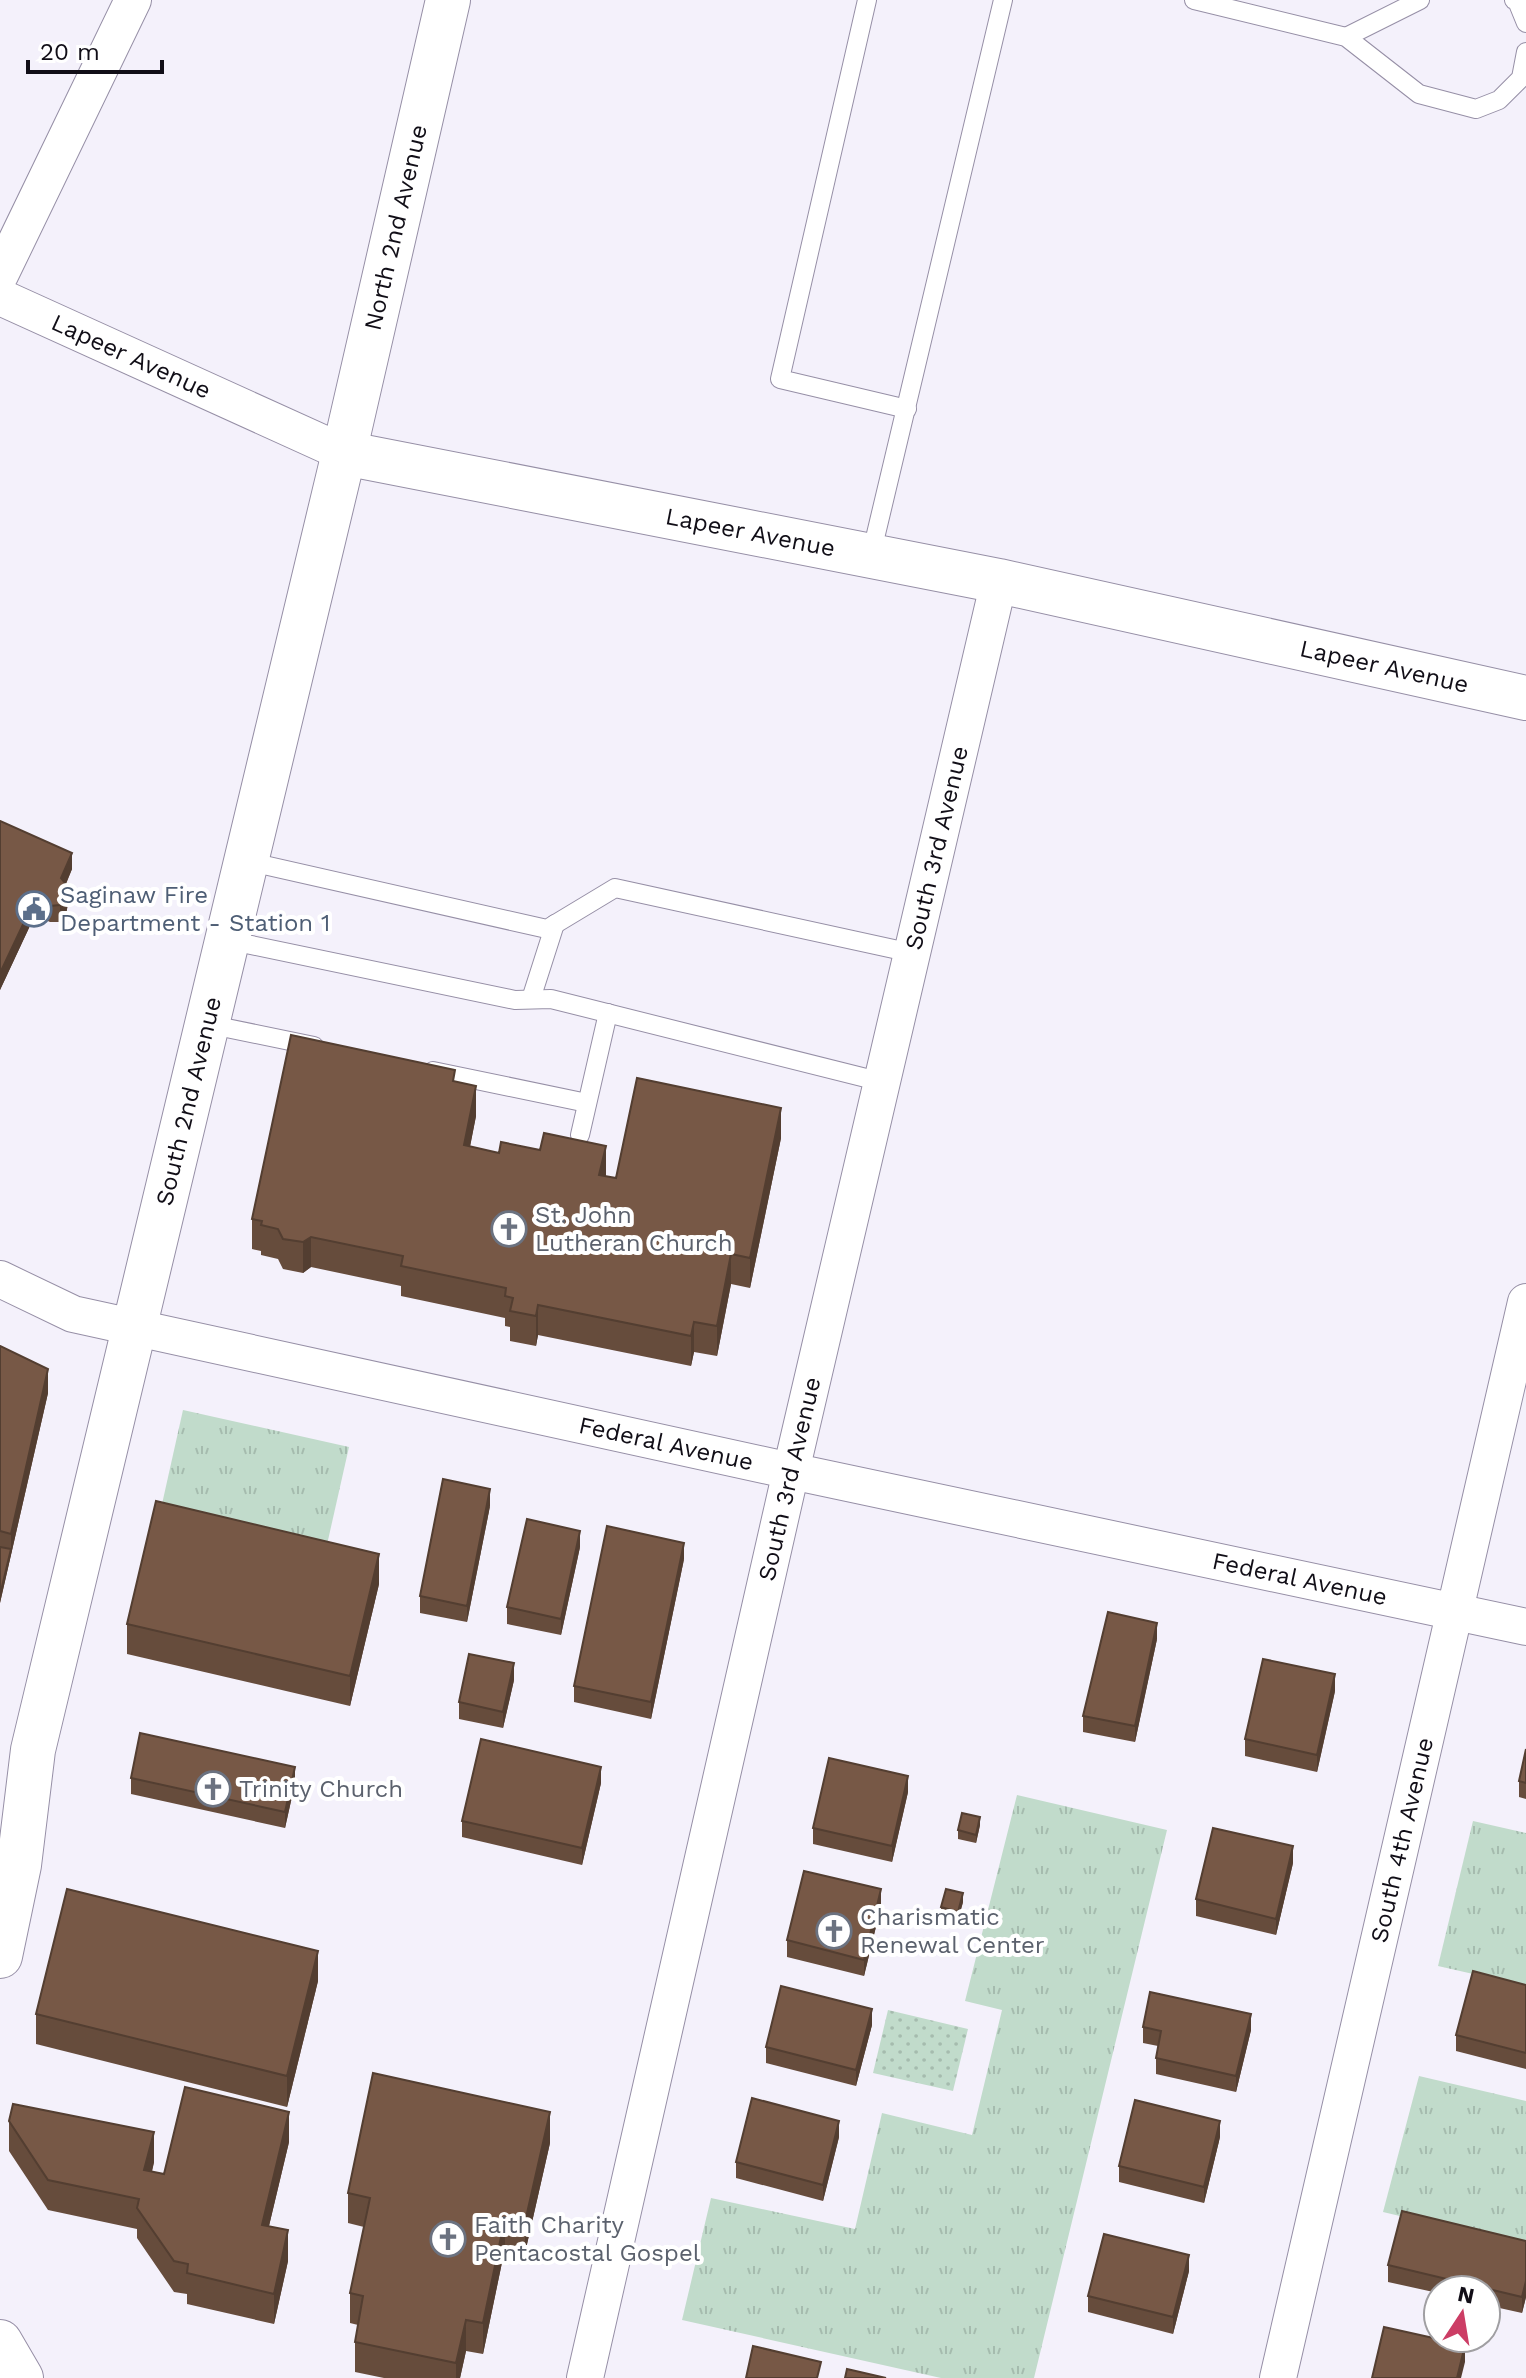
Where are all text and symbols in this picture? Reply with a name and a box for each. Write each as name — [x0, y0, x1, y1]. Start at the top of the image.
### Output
scale bar — [28, 24, 162, 74]
text: 20 m — [40, 38, 100, 66]
street label: North 2nd Avenue — [359, 122, 433, 333]
street label: Lapeer Avenue — [47, 308, 215, 405]
street label: Lapeer Avenue — [663, 502, 837, 563]
street label: Lapeer Avenue — [1297, 634, 1471, 699]
street label: South 3rd Avenue — [899, 743, 974, 953]
place label: Saginaw Fire Department - Station 1 — [60, 881, 330, 937]
public building icon: Saginaw Fire Department - Station 1 — [15, 890, 53, 928]
street label: South 2nd Avenue — [150, 994, 227, 1208]
place label: St. John Lutheran Church — [535, 1201, 733, 1257]
church icon: St. John Lutheran Church — [490, 1210, 528, 1248]
street label: South 3rd Avenue — [752, 1374, 826, 1584]
street label: Federal Avenue — [576, 1411, 756, 1476]
street label: Federal Avenue — [1210, 1547, 1390, 1611]
street label: South 4th Avenue — [1365, 1735, 1439, 1945]
church icon: Trinity Church — [194, 1770, 232, 1808]
place label: Trinity Church — [239, 1775, 403, 1803]
place label: Charismatic Renewal Center — [860, 1903, 1045, 1959]
church icon: Charismatic Renewal Center — [815, 1912, 853, 1950]
place label: Faith Charity Pentacostal Gospel — [474, 2211, 701, 2267]
church icon: Faith Charity Pentacostal Gospel — [429, 2220, 467, 2258]
north arrow — [1422, 2274, 1502, 2354]
text: N — [1455, 2281, 1477, 2309]

